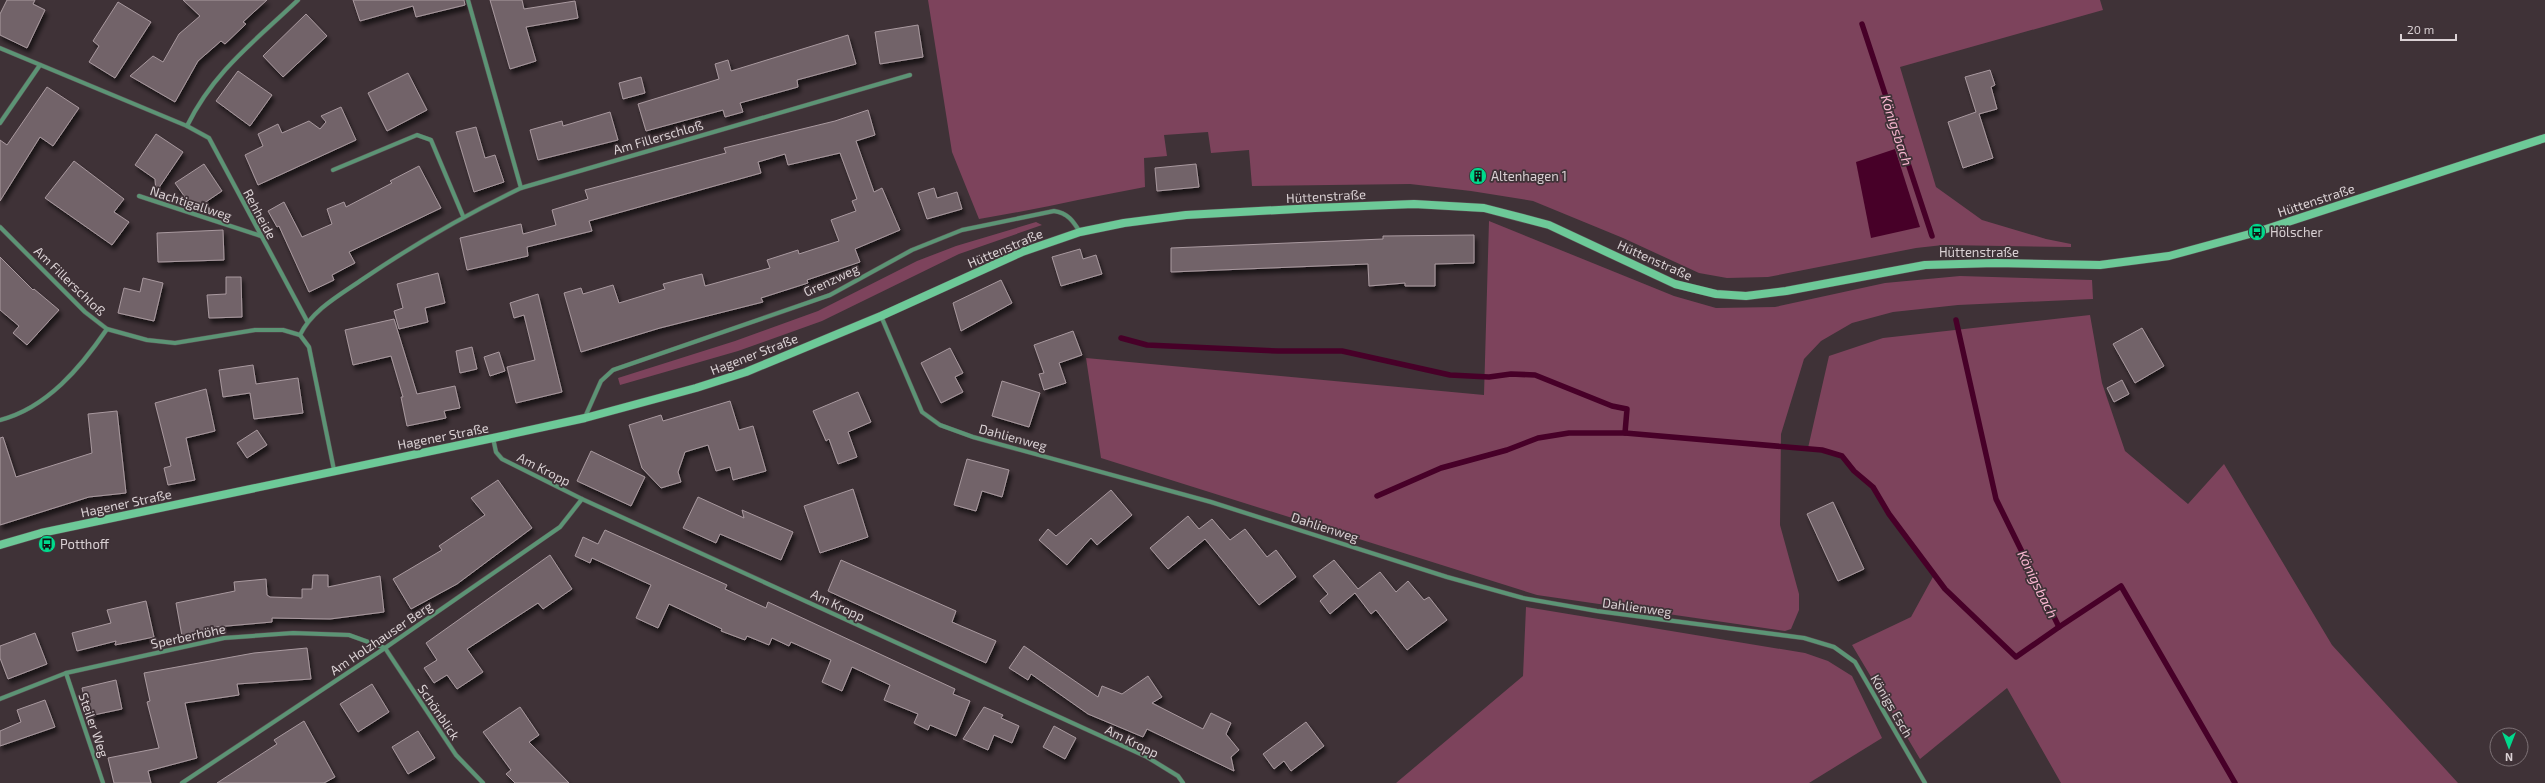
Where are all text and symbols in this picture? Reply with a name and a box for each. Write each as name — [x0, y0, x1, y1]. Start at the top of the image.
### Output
scale bar — [2401, 16, 2456, 42]
text: 20 m — [2407, 22, 2434, 36]
water label: Königsbach — [1878, 92, 1916, 168]
street label: Am Fillerschloß — [611, 116, 705, 158]
building icon: Altenhagen 1 — [1468, 166, 1488, 186]
place label: Altenhagen 1 — [1491, 168, 1567, 184]
street label: Hüttenstraße — [2275, 180, 2357, 220]
street label: Nachtigallweg — [148, 182, 234, 224]
street label: Rehheide — [240, 186, 280, 242]
street label: Hüttenstraße — [1286, 186, 1366, 206]
bus stop icon: Hölscher — [2247, 222, 2267, 242]
place label: Hölscher — [2270, 224, 2323, 240]
street label: Hüttenstraße — [965, 225, 1045, 271]
street label: Hüttenstraße — [1615, 236, 1695, 284]
street label: Am Fillerschloß — [31, 243, 109, 319]
street label: Hüttenstraße — [1939, 244, 2019, 260]
street label: Grenzweg — [801, 260, 861, 300]
street label: Hagener Straße — [708, 330, 800, 378]
street label: Hagener Straße — [396, 419, 490, 453]
street label: Dahlienweg — [977, 420, 1049, 454]
street label: Am Kropp — [515, 449, 573, 489]
street label: Hagener Straße — [79, 486, 173, 520]
street label: Dahlienweg — [1289, 509, 1361, 545]
bus stop icon: Potthoff — [37, 534, 57, 554]
place label: Potthoff — [60, 536, 110, 552]
water label: Königsbach — [2014, 547, 2062, 621]
street label: Am Kropp — [809, 586, 867, 624]
street label: Dahlienweg — [1601, 594, 1673, 620]
street label: Am Holzhauser Berg — [327, 598, 435, 678]
street label: Sperberhöhe — [149, 620, 227, 652]
street label: Königs Esch — [1868, 672, 1916, 740]
street label: Schönblick — [415, 681, 464, 743]
street label: Steiler Weg — [75, 691, 113, 759]
street label: Am Kropp — [1103, 721, 1161, 761]
north arrow — [2489, 727, 2529, 767]
text: N — [2505, 751, 2513, 764]

